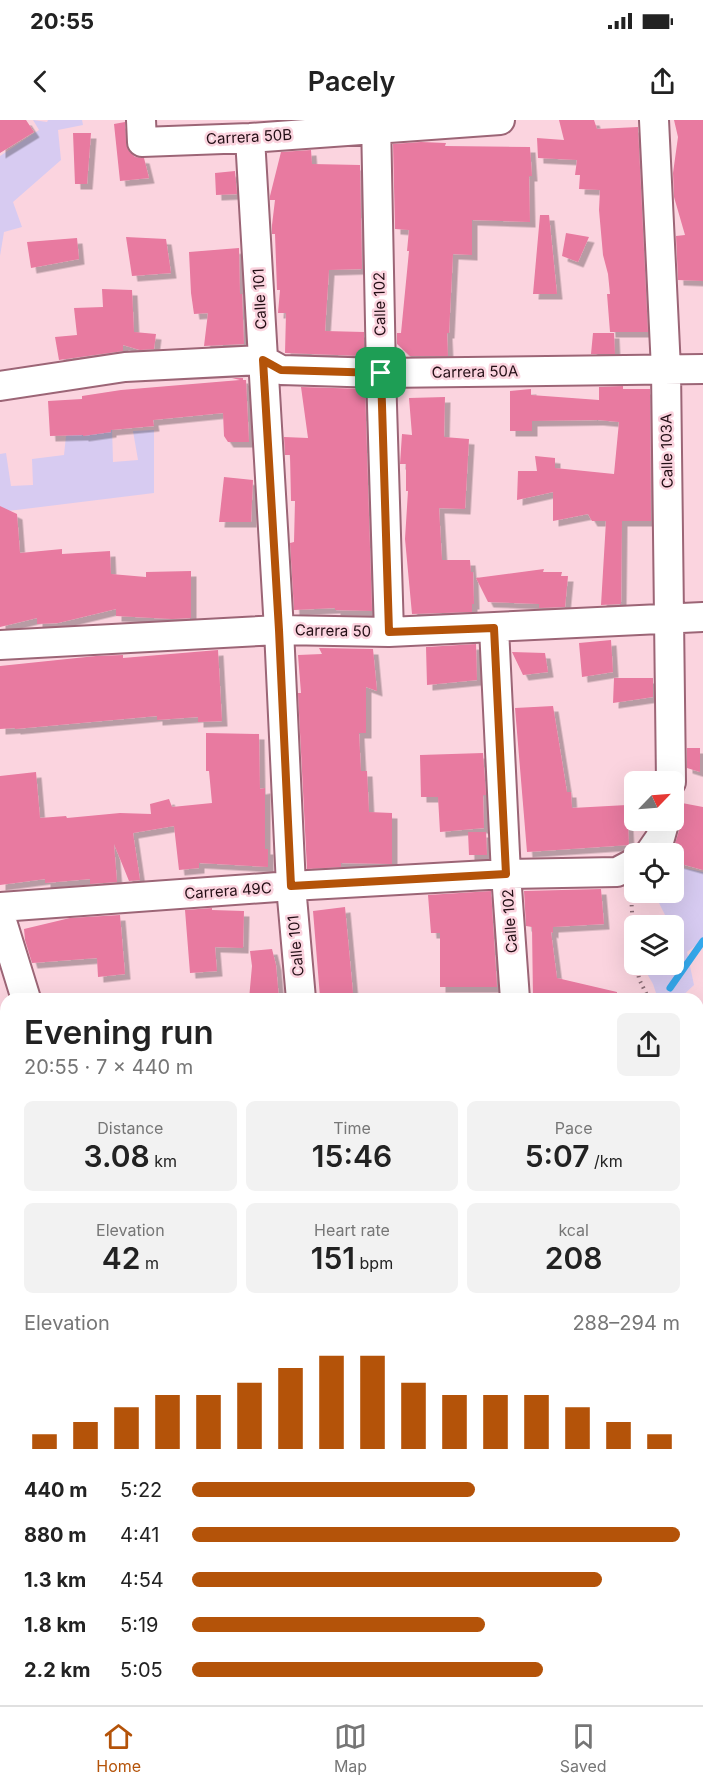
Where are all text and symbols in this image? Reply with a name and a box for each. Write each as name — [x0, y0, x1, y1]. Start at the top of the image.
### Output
text: 20:55 — [30, 8, 94, 34]
icon: back — [24, 65, 57, 98]
text: Pacely — [308, 65, 395, 98]
icon: share — [646, 65, 679, 98]
street label: Carrera 50B — [205, 125, 292, 148]
street label: Calle 101 — [248, 268, 271, 330]
street label: Calle 102 — [369, 272, 390, 336]
pin — [355, 347, 406, 398]
icon: arrive — [364, 356, 397, 389]
street label: Carrera 50A — [432, 361, 518, 382]
street label: Calle 103A — [656, 413, 677, 489]
street label: Carrera 50 — [295, 620, 371, 641]
north arrow — [624, 771, 684, 831]
map controls — [624, 771, 684, 975]
button: locate — [624, 843, 684, 903]
street label: Carrera 49C — [184, 878, 272, 903]
street label: Calle 102 — [498, 888, 521, 954]
street label: Calle 101 — [283, 915, 308, 977]
button: layers — [624, 915, 684, 975]
text: Evening run — [24, 1012, 214, 1052]
button: share — [617, 1013, 680, 1076]
text: 20:55 · 7 × 440 m — [24, 1055, 193, 1079]
text: Distance — [97, 1118, 163, 1138]
text: Time — [333, 1118, 371, 1138]
text: Pace — [555, 1118, 593, 1138]
text: 3.08 — [84, 1138, 150, 1174]
text: 15:46 — [312, 1138, 392, 1174]
text: 5:07 — [525, 1138, 590, 1174]
text: km — [150, 1151, 177, 1171]
text: /km — [590, 1151, 623, 1171]
text: Elevation — [96, 1220, 165, 1240]
text: Heart rate — [314, 1220, 390, 1240]
text: kcal — [558, 1220, 589, 1240]
text: 42 — [102, 1240, 140, 1276]
text: 151 — [311, 1240, 355, 1276]
text: 208 — [545, 1240, 603, 1276]
text: m — [140, 1253, 159, 1273]
text: bpm — [355, 1253, 393, 1273]
text: Elevation — [24, 1311, 110, 1335]
text: 288–294 m — [572, 1311, 680, 1335]
text: 440 m — [24, 1478, 88, 1502]
text: 5:22 — [120, 1478, 162, 1502]
text: 880 m — [24, 1523, 87, 1547]
text: 4:41 — [120, 1523, 159, 1547]
text: 1.3 km — [24, 1568, 86, 1592]
text: 4:54 — [120, 1568, 164, 1592]
text: 1.8 km — [24, 1613, 86, 1637]
text: 5:19 — [120, 1613, 158, 1637]
text: 2.2 km — [24, 1658, 90, 1682]
text: 5:05 — [120, 1658, 163, 1682]
tab: Home — [96, 1720, 141, 1776]
tab: Map — [334, 1720, 367, 1776]
tab: Saved — [560, 1720, 607, 1776]

